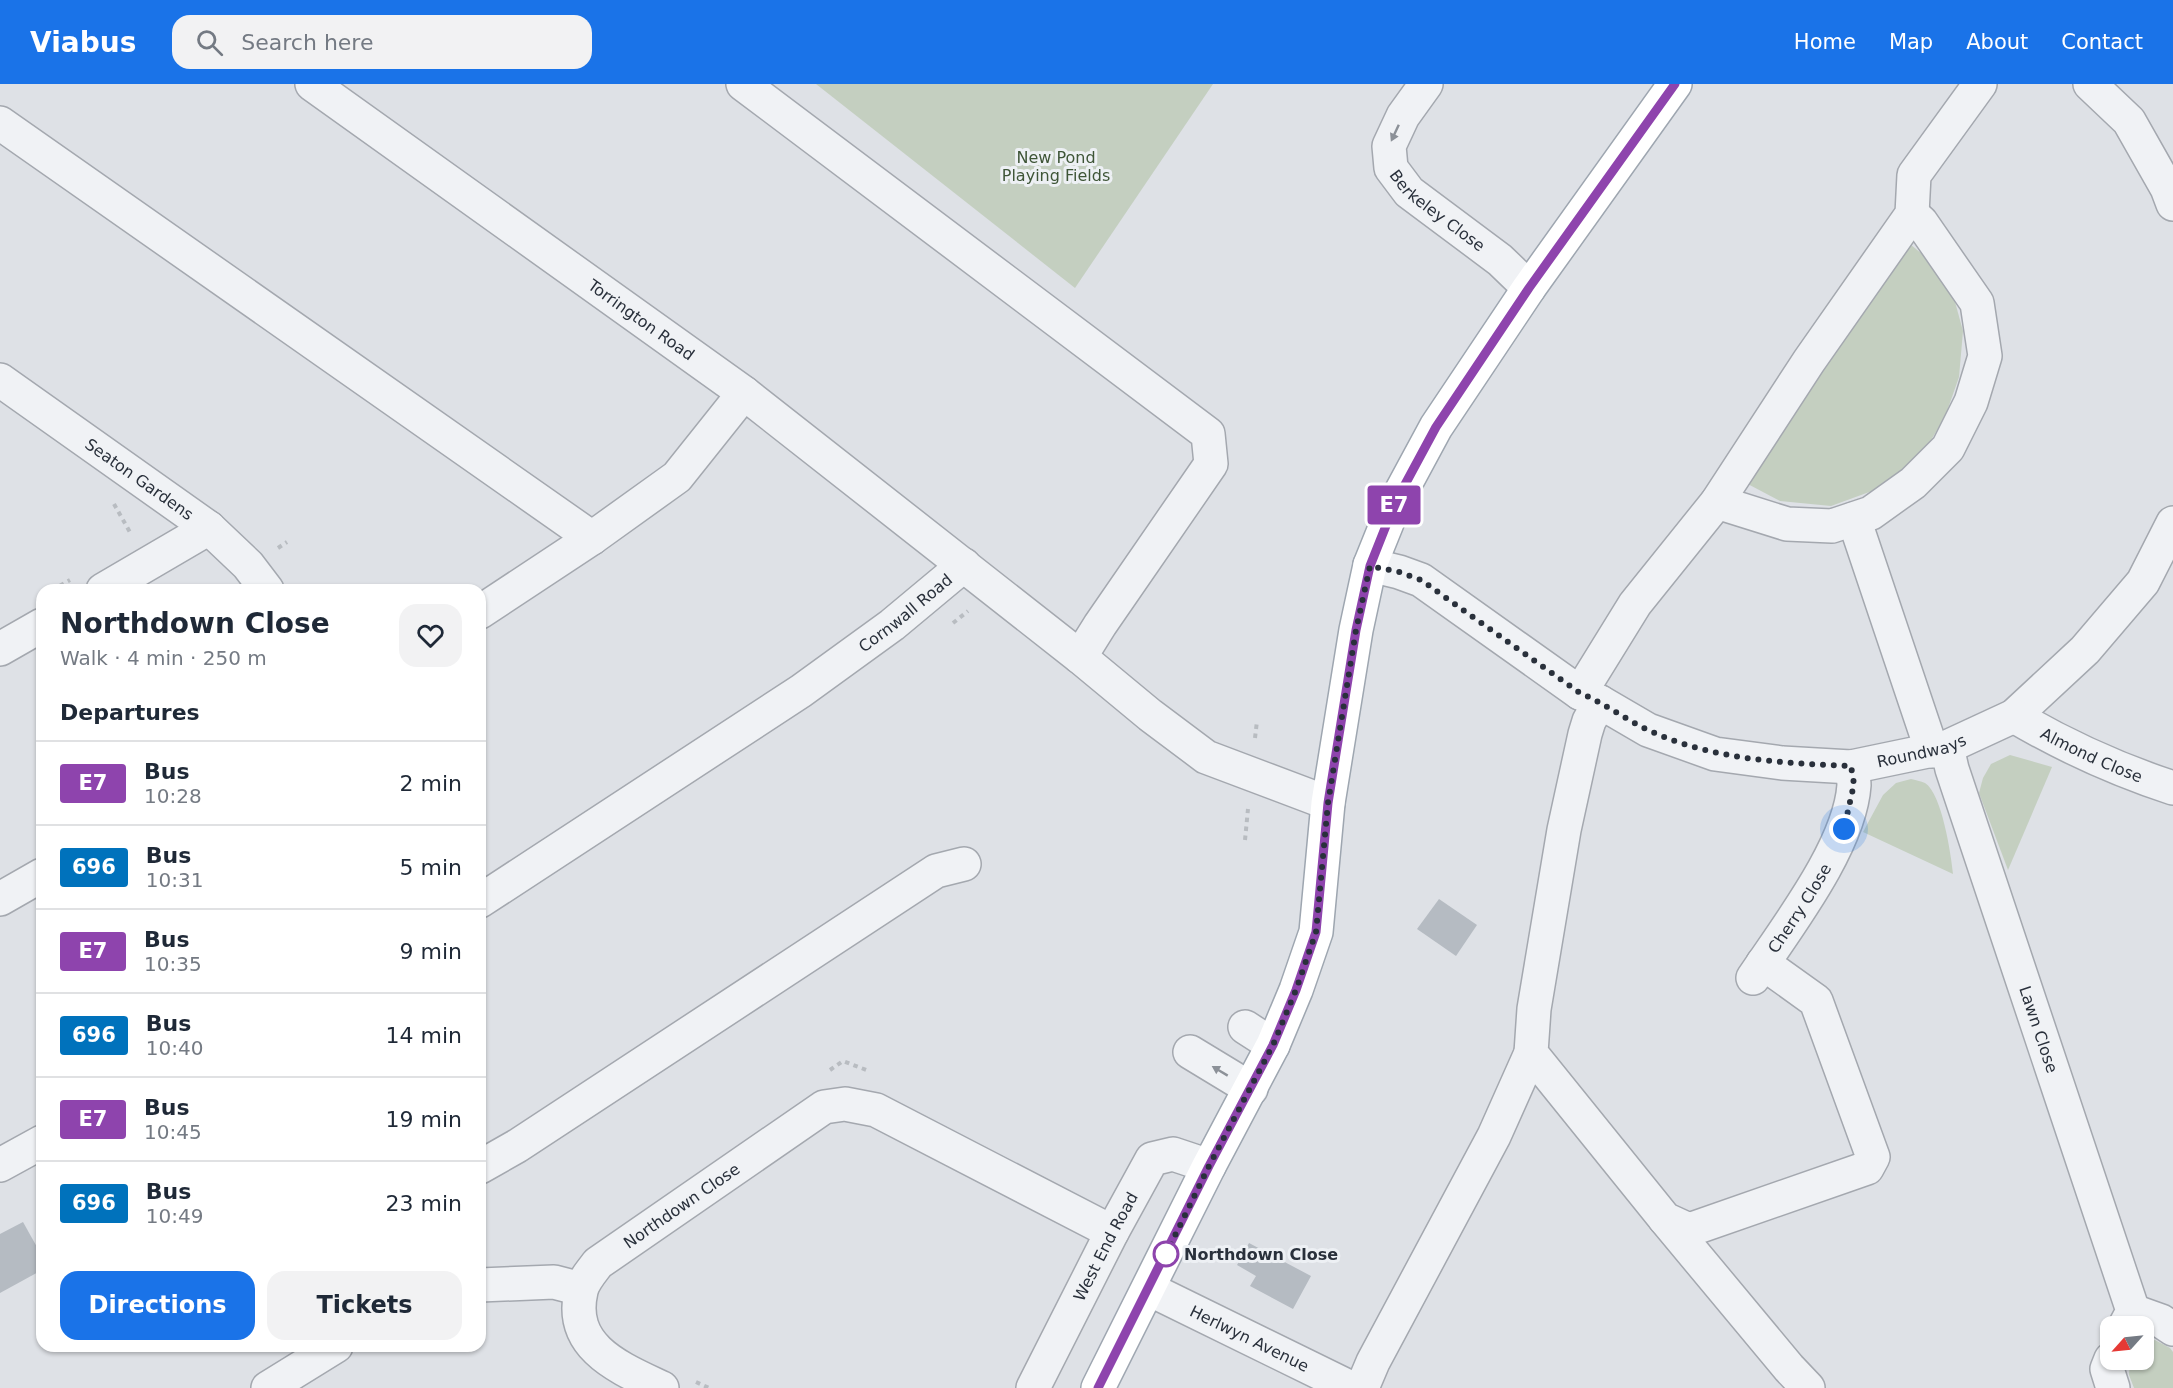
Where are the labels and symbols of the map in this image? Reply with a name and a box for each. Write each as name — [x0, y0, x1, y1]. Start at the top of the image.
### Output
one-way arrow — [1390, 125, 1399, 142]
park label: New Pond Playing Fields — [1002, 148, 1110, 185]
street label: Berkeley Close — [1386, 166, 1489, 255]
street label: Torrington Road — [584, 275, 698, 364]
street label: Seaton Gardens — [82, 434, 197, 524]
line badge: E7 — [1367, 486, 1421, 524]
street label: Cornwall Road — [855, 570, 956, 656]
street label: Almond Close — [2038, 723, 2145, 786]
street label: Roundways — [1875, 730, 1969, 771]
your location — [1829, 814, 1859, 844]
street label: Cherry Close — [1764, 860, 1835, 956]
street label: Lawn Close — [2016, 983, 2062, 1075]
one-way arrow — [1212, 1065, 1228, 1076]
street label: Northdown Close — [620, 1159, 743, 1252]
street label: West End Road — [1069, 1189, 1142, 1304]
marker: Northdown Close — [1153, 1241, 1179, 1267]
place label: Northdown Close — [1184, 1245, 1338, 1264]
street label: Herlwyn Avenue — [1187, 1301, 1312, 1375]
north arrow — [2100, 1316, 2154, 1370]

